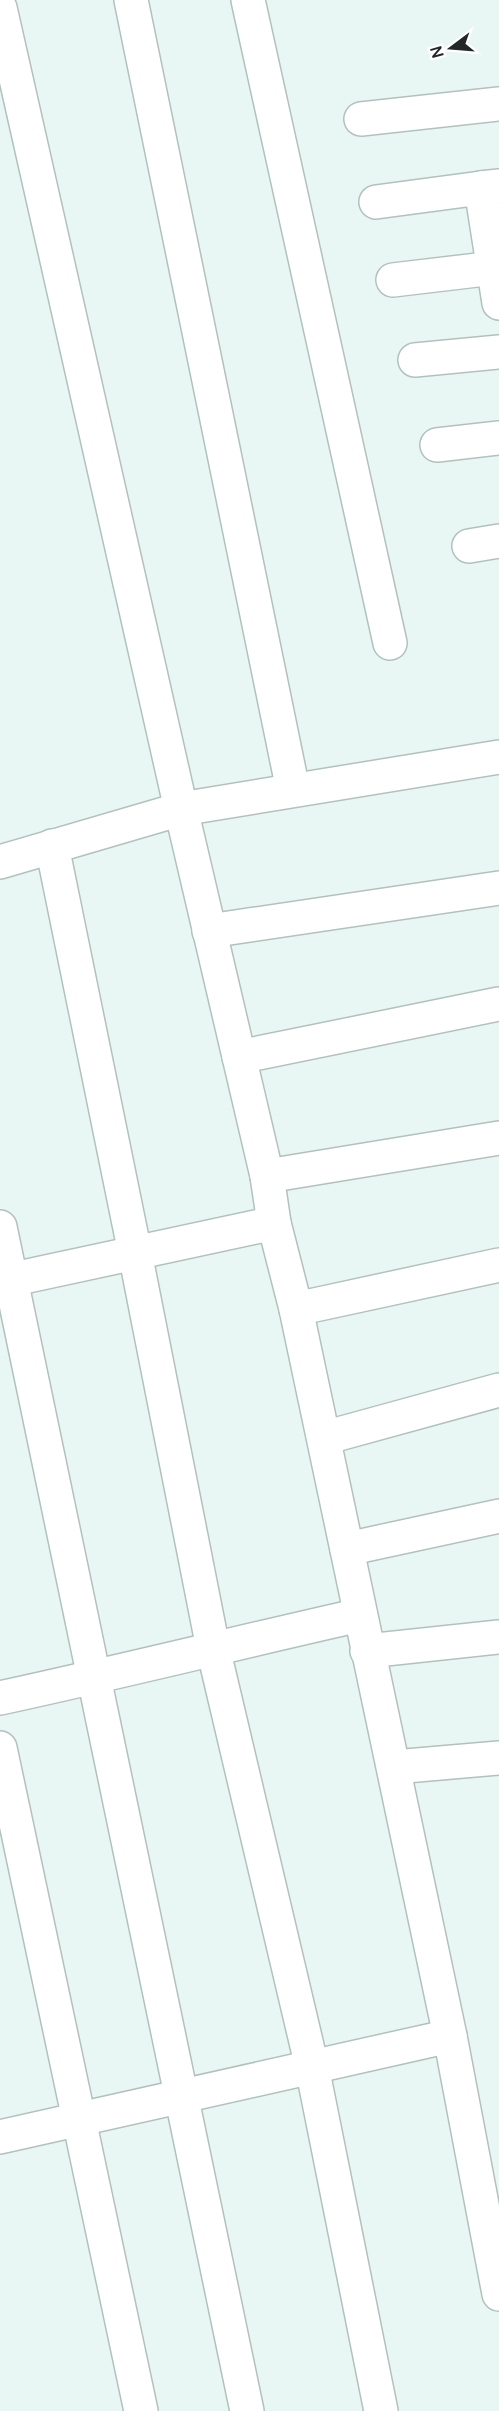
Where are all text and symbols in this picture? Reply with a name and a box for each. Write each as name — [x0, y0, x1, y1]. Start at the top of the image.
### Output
north arrow — [421, 18, 481, 78]
text: N — [424, 44, 449, 61]

